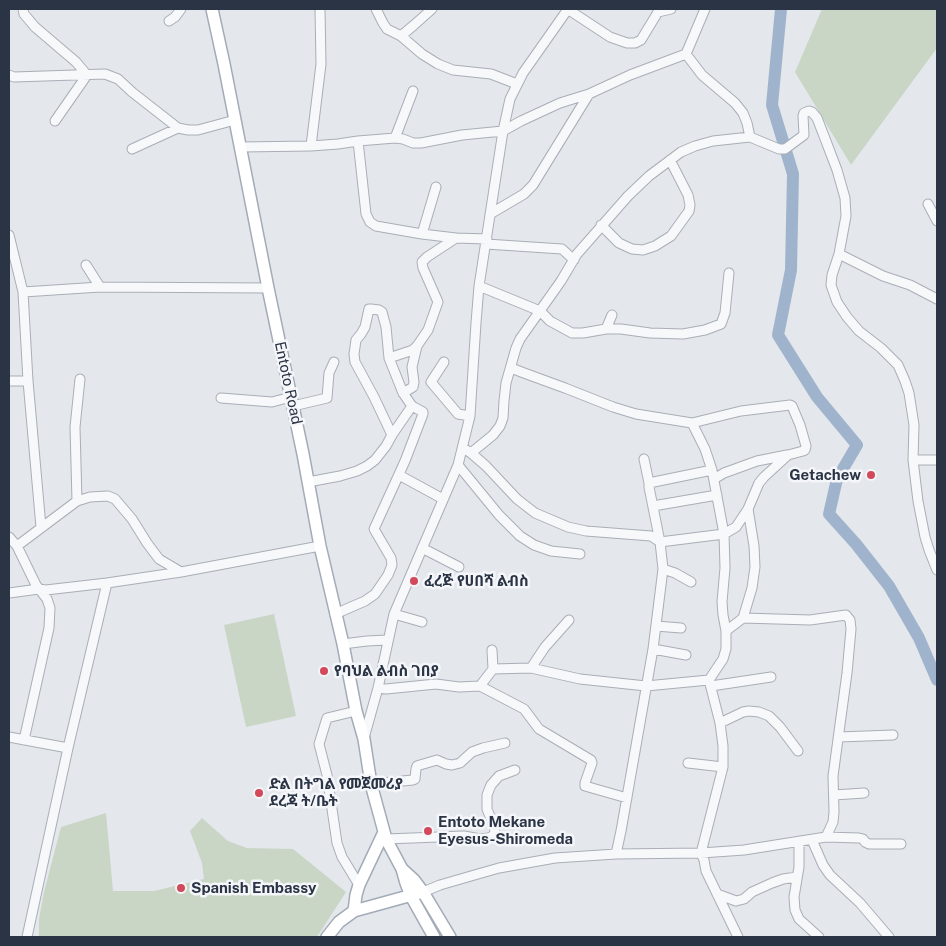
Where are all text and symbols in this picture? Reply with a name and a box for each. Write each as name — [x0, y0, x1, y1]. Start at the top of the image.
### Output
street label: Entoto Road — [270, 340, 306, 426]
place label: Getachew — [789, 466, 861, 484]
marker: Getachew — [865, 469, 877, 481]
place label: ፈረጅ የሀበሻ ልብስ — [424, 572, 529, 590]
marker: ፈረጅ የሀበሻ ልብስ — [408, 575, 420, 587]
place label: የባህል ልብስ ገበያ — [334, 662, 439, 680]
marker: የባህል ልብስ ገበያ — [318, 665, 330, 677]
place label: ድል በትግል የመጀመሪያ ደረጃ ት/ቤት — [269, 775, 403, 810]
marker: ድል በትግል የመጀመሪያ ደረጃ ት/ቤት — [253, 787, 265, 799]
place label: Entoto Mekane Eyesus-Shiromeda — [438, 813, 573, 848]
marker: Entoto Mekane Eyesus-Shiromeda — [422, 825, 434, 837]
place label: Spanish Embassy — [191, 879, 317, 897]
marker: Spanish Embassy — [175, 882, 187, 894]

